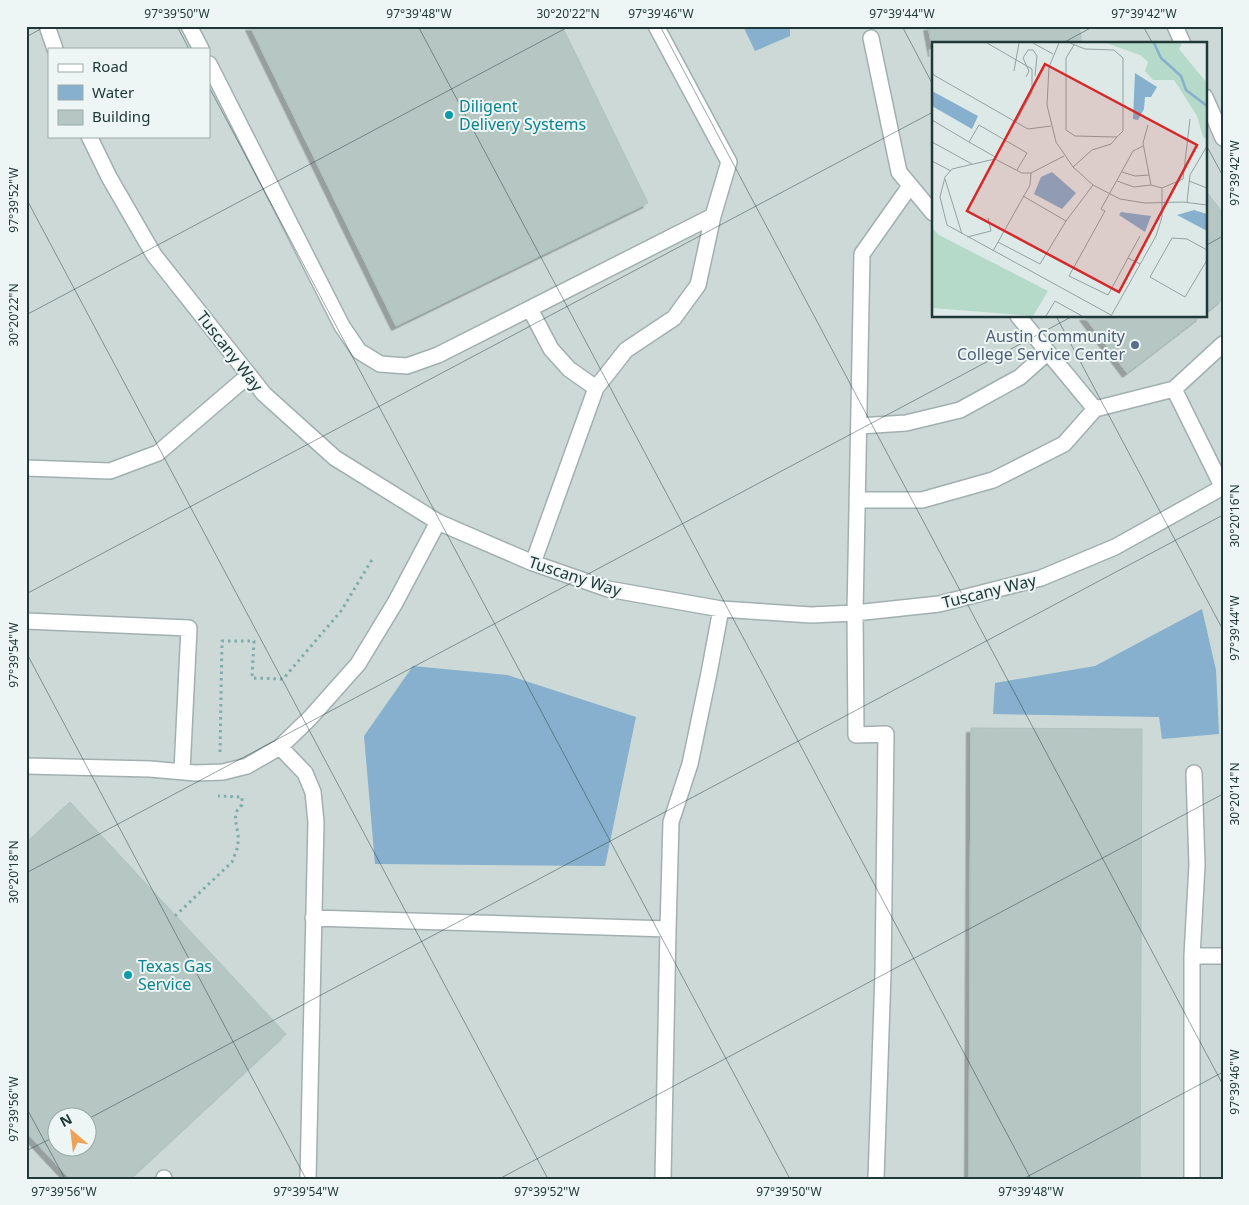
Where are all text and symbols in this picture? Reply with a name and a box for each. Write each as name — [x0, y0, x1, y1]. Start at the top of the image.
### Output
text: 97°39'50"W — [144, 5, 210, 22]
text: 97°39'48"W — [386, 5, 452, 22]
text: 30°20'22"N — [536, 5, 600, 22]
text: 97°39'46"W — [628, 5, 694, 22]
text: 97°39'44"W — [869, 5, 935, 22]
text: 97°39'42"W — [1111, 5, 1177, 22]
inset map — [932, 42, 1206, 318]
legend — [48, 48, 210, 138]
text: Road — [92, 56, 128, 76]
text: Water — [92, 82, 134, 102]
place label: Diligent Delivery Systems — [459, 95, 586, 135]
text: Building — [92, 106, 150, 126]
marker: Diligent Delivery Systems — [443, 109, 455, 121]
text: 97°39'42"W — [1226, 140, 1243, 206]
text: 97°39'52"W — [5, 167, 22, 233]
text: 30°20'22"N — [5, 283, 22, 347]
street label: Tuscany Way — [192, 306, 269, 396]
place label: Austin Community College Service Center — [957, 325, 1126, 365]
marker: Austin Community College Service Center — [1129, 339, 1141, 351]
text: 30°20'16"N — [1226, 484, 1243, 548]
street label: Tuscany Way — [526, 551, 625, 602]
street label: Tuscany Way — [940, 568, 1039, 613]
text: 97°39'44"W — [1226, 595, 1243, 661]
text: 97°39'54"W — [5, 622, 22, 688]
text: 30°20'14"N — [1226, 762, 1243, 826]
text: 30°20'18"N — [5, 840, 22, 904]
place label: Texas Gas Service — [138, 955, 212, 995]
marker: Texas Gas Service — [122, 969, 134, 981]
text: 97°39'46"W — [1226, 1049, 1243, 1115]
text: 97°39'56"W — [5, 1076, 22, 1142]
north arrow — [48, 1108, 98, 1158]
text: N — [56, 1109, 75, 1131]
text: 97°39'56"W — [31, 1183, 97, 1200]
text: 97°39'54"W — [273, 1183, 339, 1200]
text: 97°39'52"W — [514, 1183, 580, 1200]
text: 97°39'50"W — [756, 1183, 822, 1200]
text: 97°39'48"W — [998, 1183, 1064, 1200]

